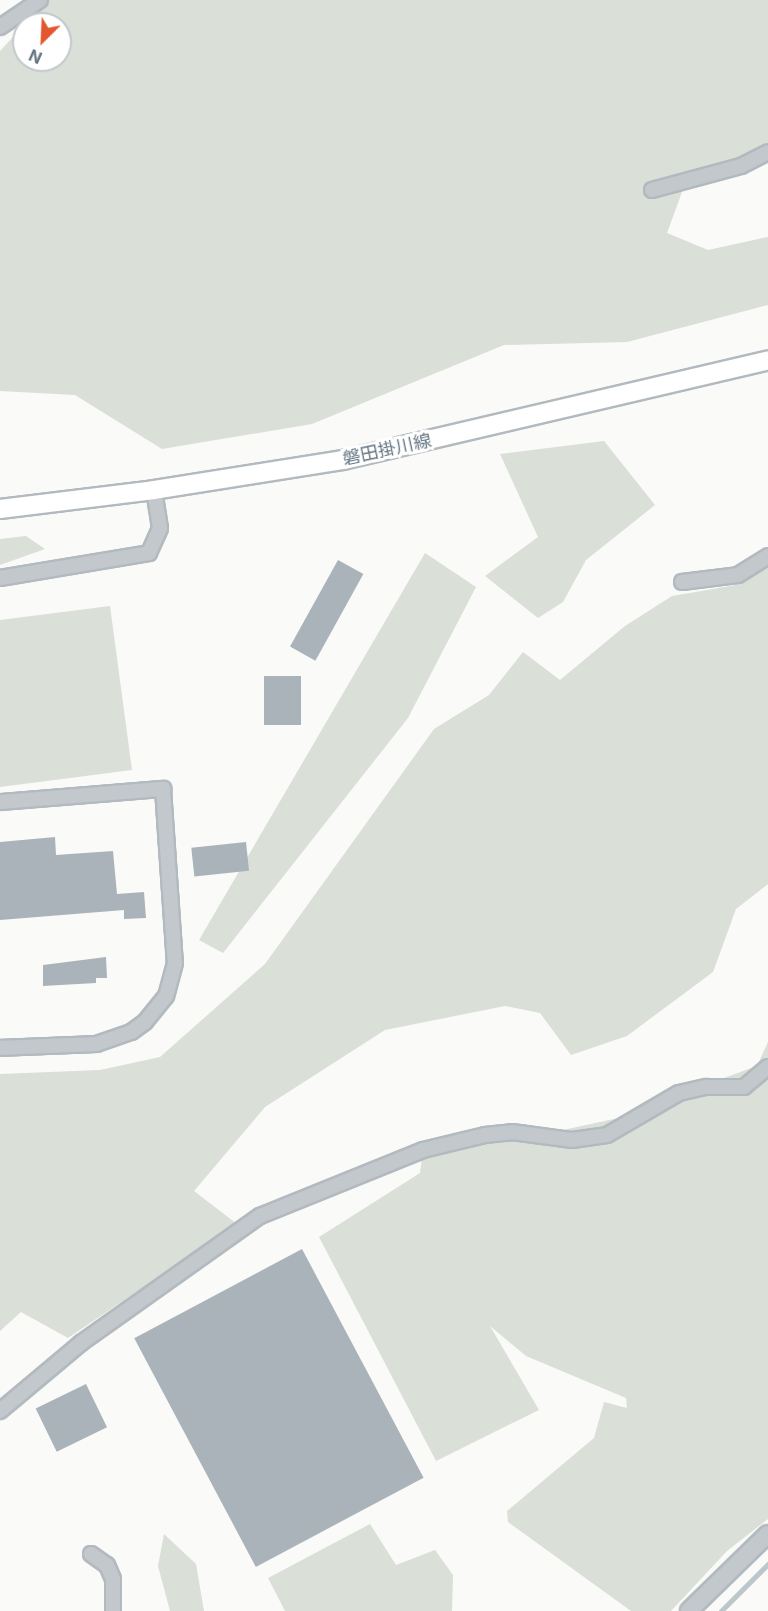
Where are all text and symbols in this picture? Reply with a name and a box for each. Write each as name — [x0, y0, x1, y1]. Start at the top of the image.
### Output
north arrow — [12, 12, 72, 72]
text: N — [26, 45, 45, 68]
street label: 磐田掛川線 — [341, 430, 433, 470]

